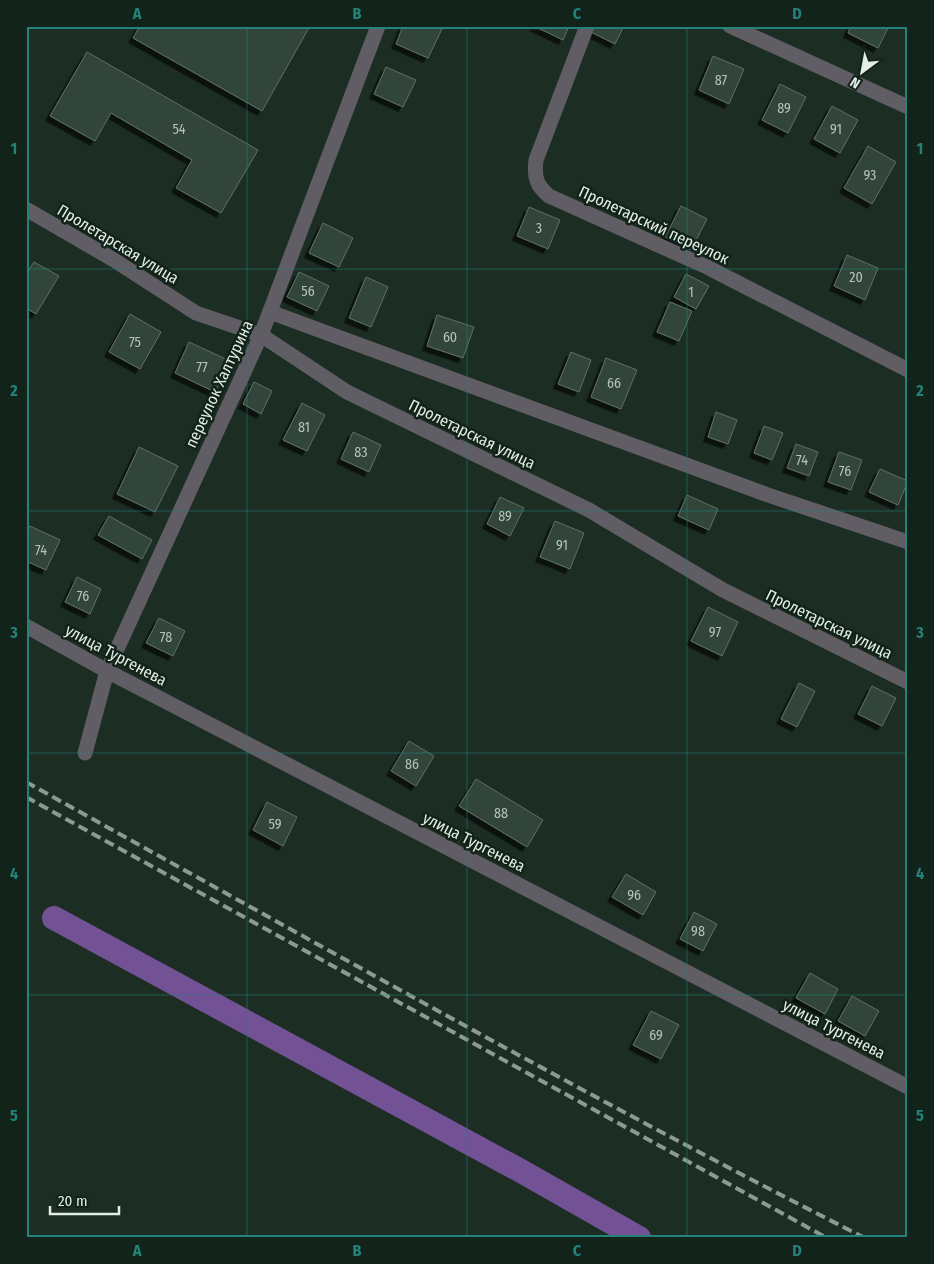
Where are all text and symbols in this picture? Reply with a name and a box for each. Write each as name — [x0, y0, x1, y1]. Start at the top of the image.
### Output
text: A — [132, 4, 142, 23]
text: B — [353, 4, 362, 23]
text: C — [573, 4, 582, 23]
text: D — [792, 4, 802, 23]
north arrow — [836, 48, 886, 98]
house number: 87 — [715, 72, 728, 89]
text: N — [847, 73, 863, 92]
house number: 89 — [777, 100, 791, 117]
house number: 54 — [172, 121, 186, 138]
house number: 91 — [830, 121, 842, 138]
text: 1 — [11, 139, 17, 158]
text: 1 — [917, 139, 923, 158]
house number: 93 — [864, 167, 876, 184]
street label: Пролетарский переулок — [576, 182, 733, 268]
street label: Пролетарская улица — [54, 200, 182, 288]
house number: 3 — [536, 220, 542, 237]
house number: 20 — [849, 269, 863, 286]
house number: 56 — [301, 283, 315, 300]
house number: 1 — [688, 284, 694, 301]
street label: переулок Халтурина — [181, 317, 257, 451]
house number: 60 — [443, 329, 457, 346]
house number: 75 — [129, 334, 141, 351]
house number: 77 — [196, 359, 208, 376]
house number: 66 — [607, 375, 621, 392]
text: 2 — [9, 381, 18, 400]
text: 2 — [915, 381, 924, 400]
street label: Пролетарская улица — [406, 395, 538, 473]
house number: 81 — [298, 419, 310, 436]
house number: 83 — [354, 444, 368, 461]
house number: 74 — [796, 452, 808, 469]
house number: 76 — [839, 463, 851, 480]
house number: 89 — [498, 508, 512, 525]
house number: 91 — [556, 537, 568, 554]
house number: 74 — [35, 542, 47, 559]
street label: Пролетарская улица — [763, 585, 895, 663]
house number: 76 — [77, 588, 89, 605]
street label: улица Тургенева — [62, 620, 170, 690]
text: 3 — [9, 623, 18, 642]
text: 3 — [915, 623, 924, 642]
house number: 97 — [709, 624, 721, 641]
house number: 78 — [160, 629, 172, 646]
house number: 86 — [405, 756, 419, 773]
house number: 88 — [494, 805, 508, 822]
street label: улица Тургенева — [420, 808, 528, 876]
house number: 59 — [268, 816, 282, 833]
text: 4 — [10, 864, 18, 883]
text: 4 — [916, 864, 924, 883]
house number: 96 — [627, 887, 641, 904]
house number: 98 — [691, 923, 705, 940]
street label: улица Тургенева — [780, 995, 888, 1063]
house number: 69 — [649, 1027, 663, 1044]
text: 5 — [10, 1106, 18, 1125]
text: 5 — [916, 1106, 924, 1125]
scale bar — [50, 1184, 119, 1216]
text: 20 m — [58, 1192, 88, 1210]
text: A — [132, 1241, 142, 1260]
text: B — [353, 1241, 362, 1260]
text: C — [573, 1241, 582, 1260]
text: D — [792, 1241, 802, 1260]

